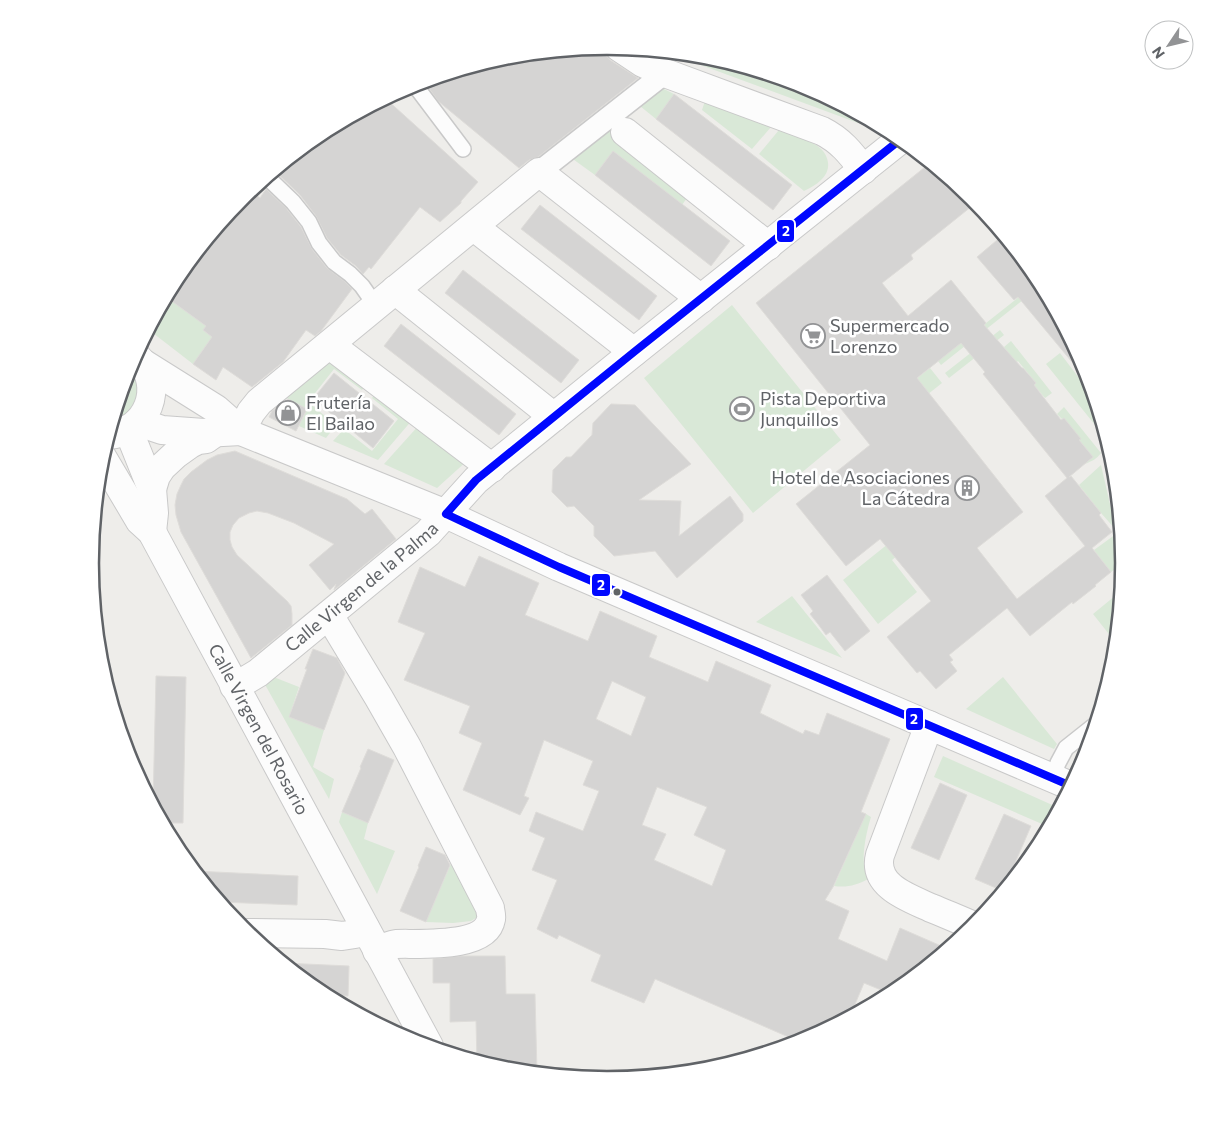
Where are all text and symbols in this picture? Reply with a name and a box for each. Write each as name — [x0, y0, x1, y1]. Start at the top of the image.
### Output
north arrow — [1144, 20, 1194, 70]
text: N — [1148, 44, 1168, 62]
line badge: 2 — [776, 219, 795, 243]
text: 2 — [782, 222, 790, 239]
place label: Supermercado Lorenzo — [830, 314, 950, 357]
supermarket icon: Supermercado Lorenzo — [800, 323, 826, 349]
place label: Pista Deportiva Junquillos — [760, 387, 886, 430]
place label: Frutería El Bailao — [306, 391, 375, 434]
sports icon: Pista Deportiva Junquillos — [729, 396, 755, 422]
shop icon: Frutería El Bailao — [275, 400, 301, 426]
place label: Hotel de Asociaciones La Cátedra — [771, 466, 950, 509]
building icon: Hotel de Asociaciones La Cátedra — [954, 475, 980, 501]
street label: Calle Virgen de la Palma — [280, 517, 442, 656]
line badge: 2 — [591, 573, 611, 597]
text: 2 — [597, 576, 605, 593]
unlabelled marker — [612, 587, 622, 597]
street label: Calle Virgen del Rosario — [204, 640, 314, 818]
line badge: 2 — [905, 707, 924, 731]
text: 2 — [910, 710, 918, 727]

